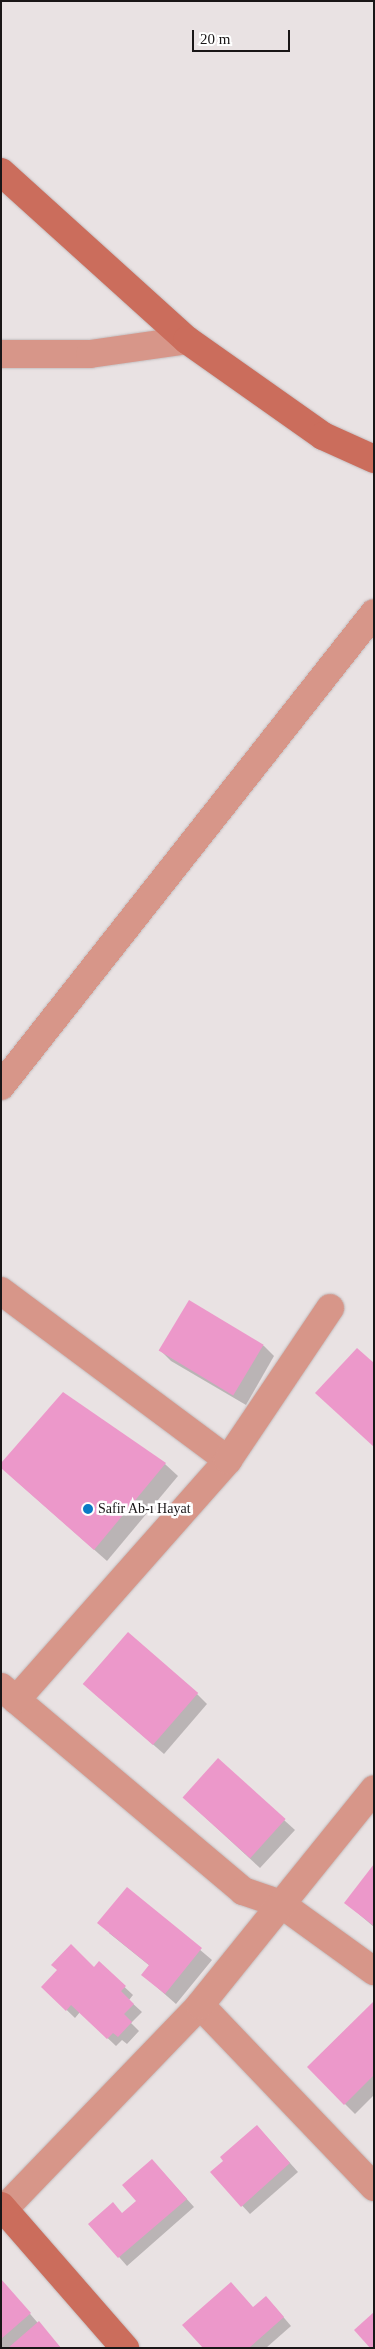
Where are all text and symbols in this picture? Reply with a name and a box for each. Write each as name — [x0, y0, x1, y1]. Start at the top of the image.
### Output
scale bar — [195, 20, 292, 52]
text: 20 m — [200, 31, 230, 47]
place label: Safir Ab-ı Hayat — [98, 1501, 191, 1517]
marker: Safir Ab-ı Hayat — [82, 1503, 94, 1515]

